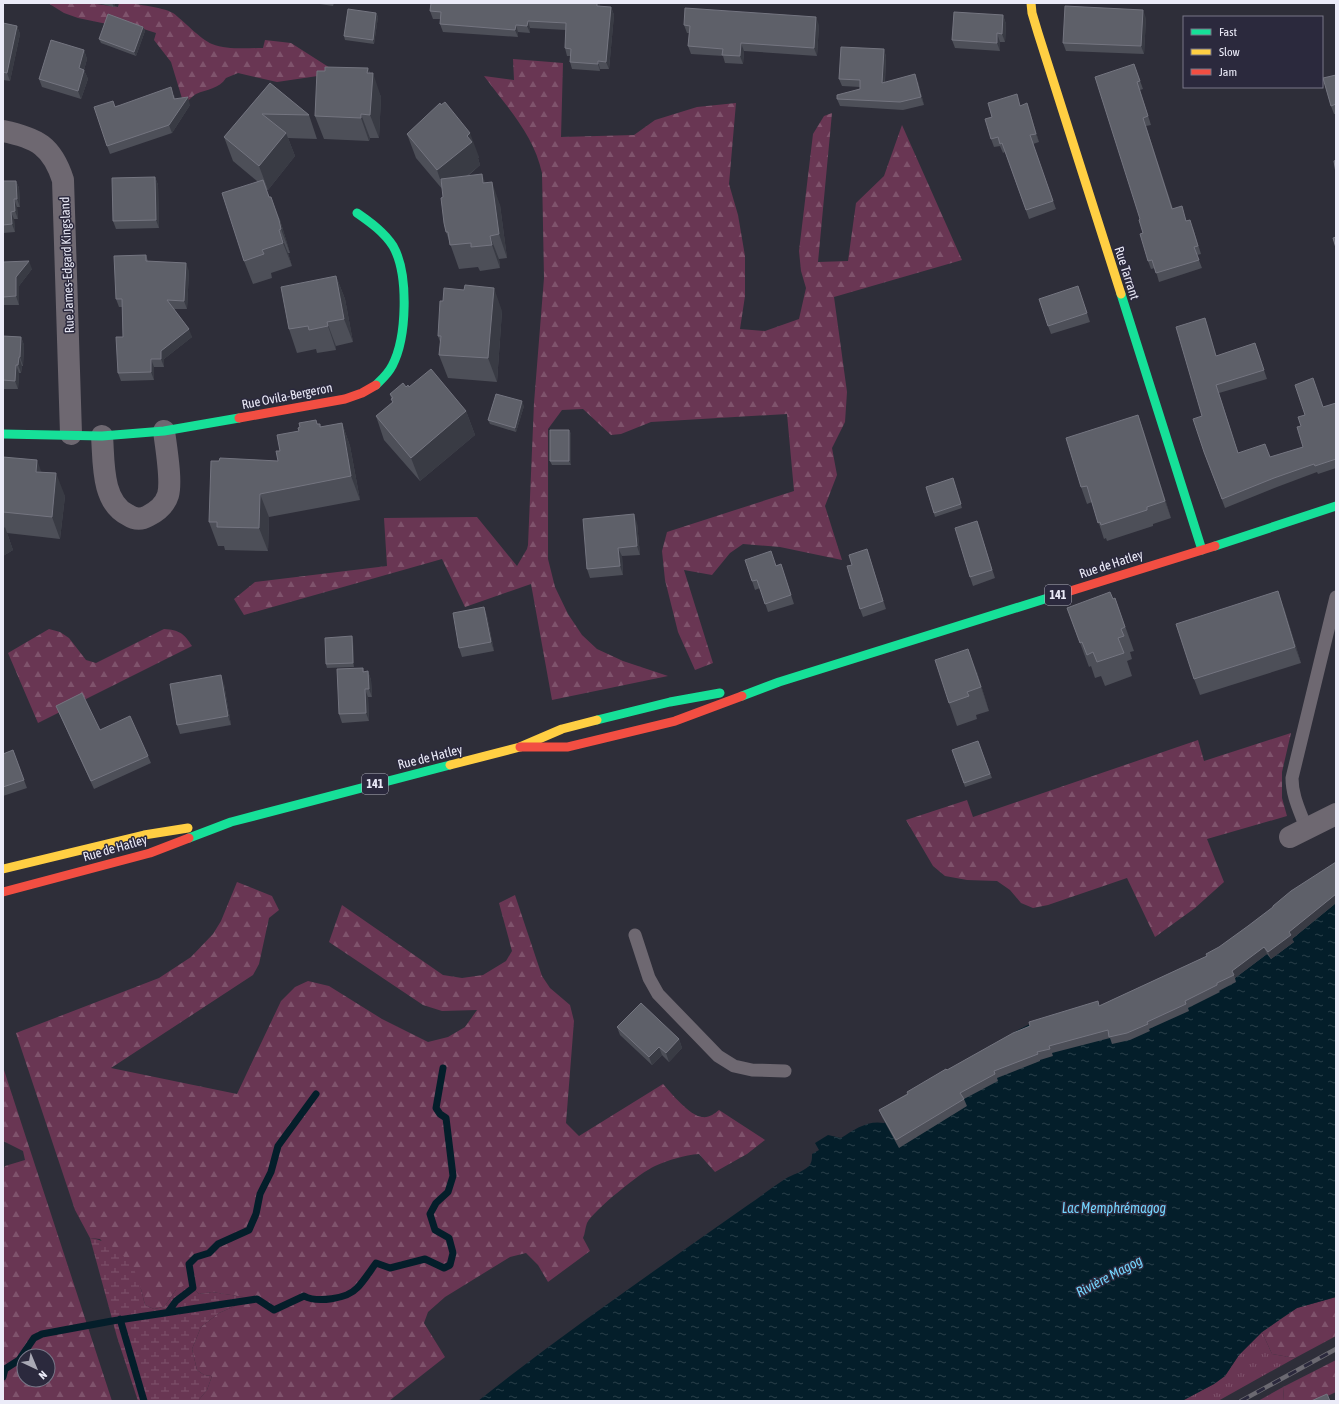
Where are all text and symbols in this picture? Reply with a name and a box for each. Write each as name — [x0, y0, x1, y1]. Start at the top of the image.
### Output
legend — [1183, 16, 1323, 88]
text: Fast — [1219, 25, 1237, 39]
text: Slow — [1219, 45, 1240, 59]
text: Jam — [1219, 65, 1237, 79]
street label: Rue James-Edgard Kingsland — [57, 197, 77, 333]
street label: Rue Tarrant — [1111, 245, 1143, 302]
street label: Rue Ovila-Bergeron — [240, 380, 334, 412]
street label: Rue de Hatley — [1077, 546, 1145, 581]
road number: 141 — [1045, 585, 1071, 605]
street label: Rue de Hatley — [396, 742, 465, 772]
road number: 141 — [362, 774, 388, 794]
street label: Rue de Hatley — [81, 832, 149, 864]
water label: Lac Memphrémagog — [1062, 1200, 1166, 1216]
water label: Rivière Magog — [1073, 1252, 1145, 1300]
north arrow — [16, 1348, 56, 1388]
text: N — [36, 1369, 49, 1382]

